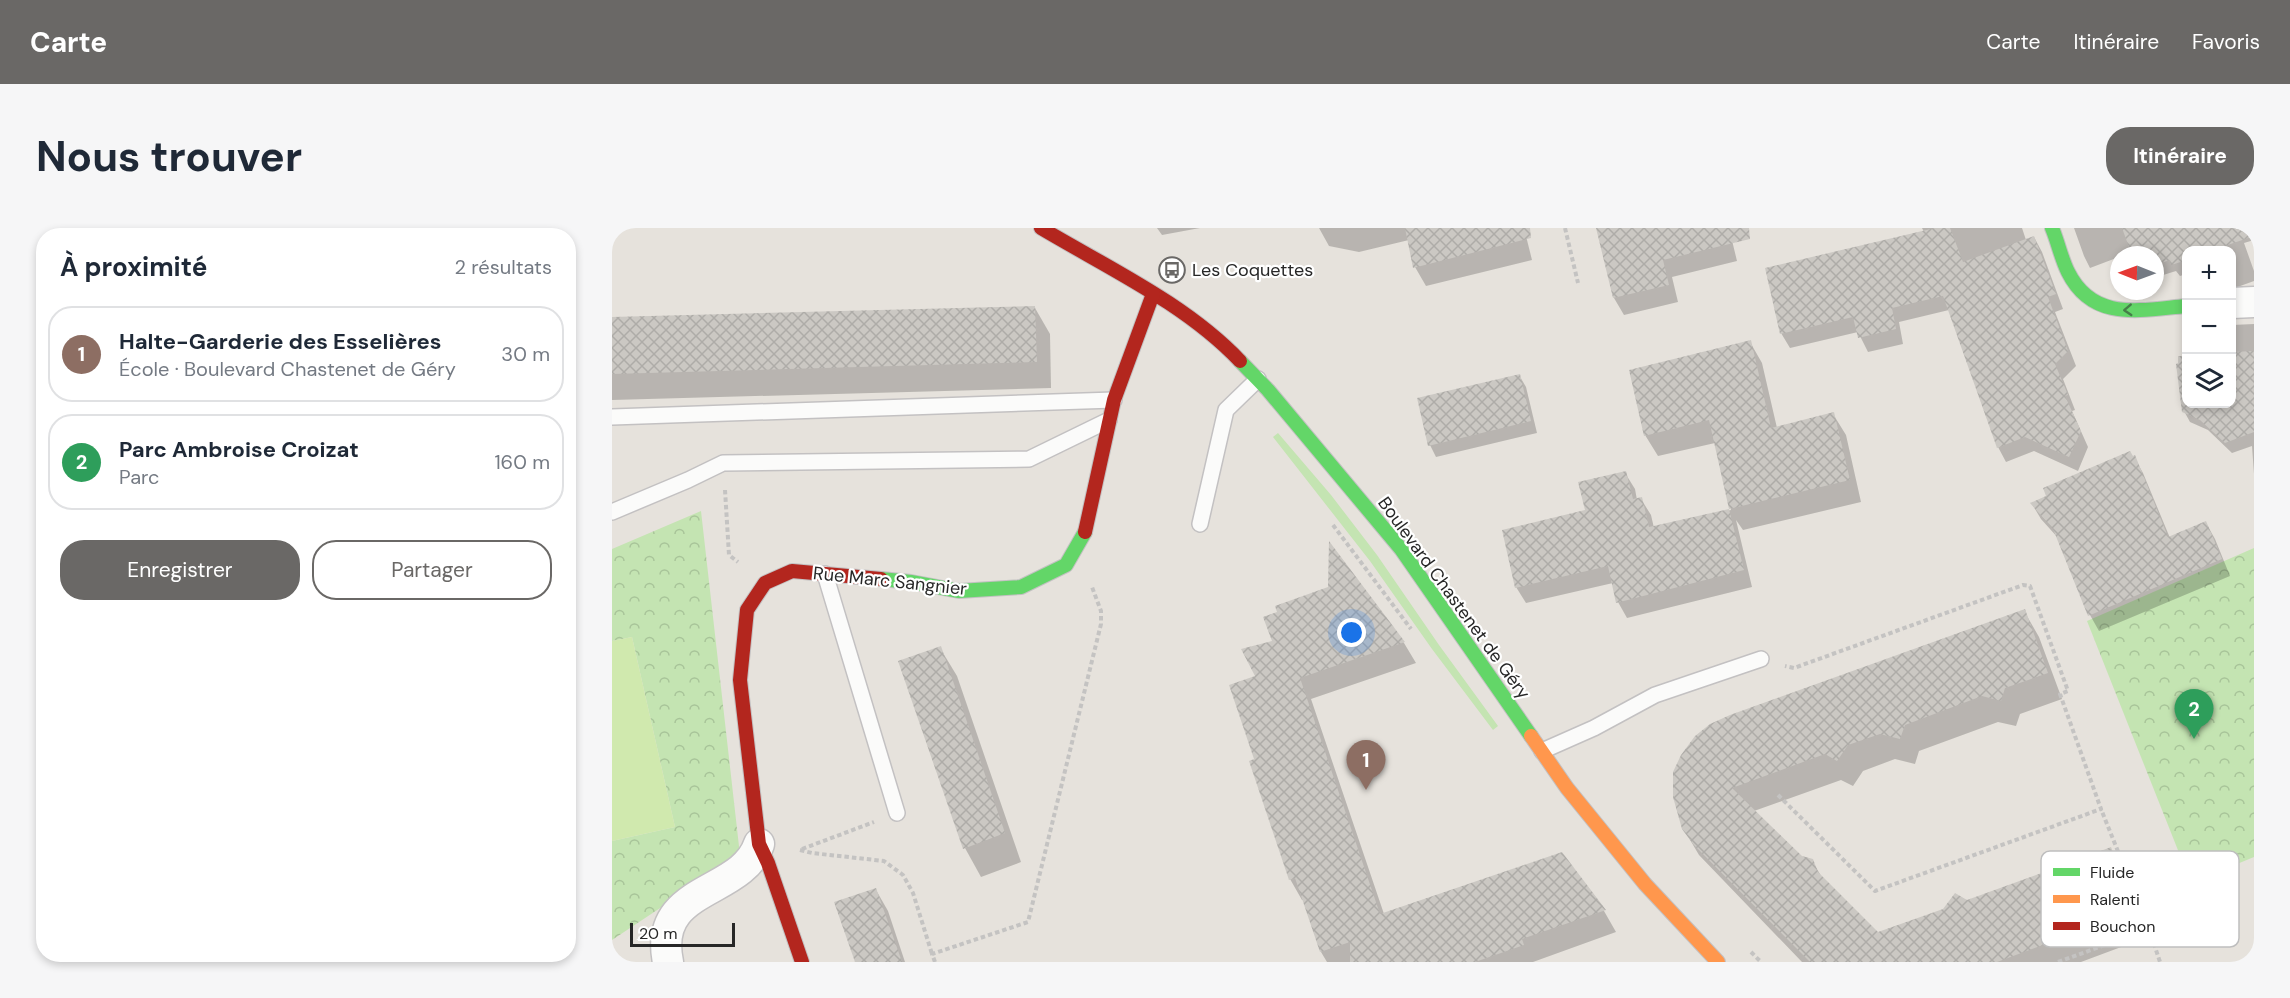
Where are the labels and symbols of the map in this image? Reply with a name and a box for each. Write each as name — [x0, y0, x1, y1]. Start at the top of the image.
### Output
north arrow — [2110, 246, 2164, 300]
bus stop icon: Les Coquettes — [1157, 255, 1187, 285]
place label: Les Coquettes — [1192, 258, 1313, 282]
one-way arrow — [2124, 303, 2133, 316]
street label: Boulevard Chastenet de Géry — [1372, 492, 1536, 704]
street label: Rue Marc Sangnier — [812, 561, 968, 601]
your location — [1337, 618, 1366, 647]
pin: 2 — [2174, 690, 2214, 739]
pin: 1 — [1346, 740, 1386, 790]
legend — [2041, 851, 2239, 947]
text: Fluide — [2090, 862, 2134, 883]
text: Ralenti — [2090, 889, 2140, 910]
text: Bouchon — [2090, 916, 2155, 937]
scale bar — [630, 920, 735, 948]

